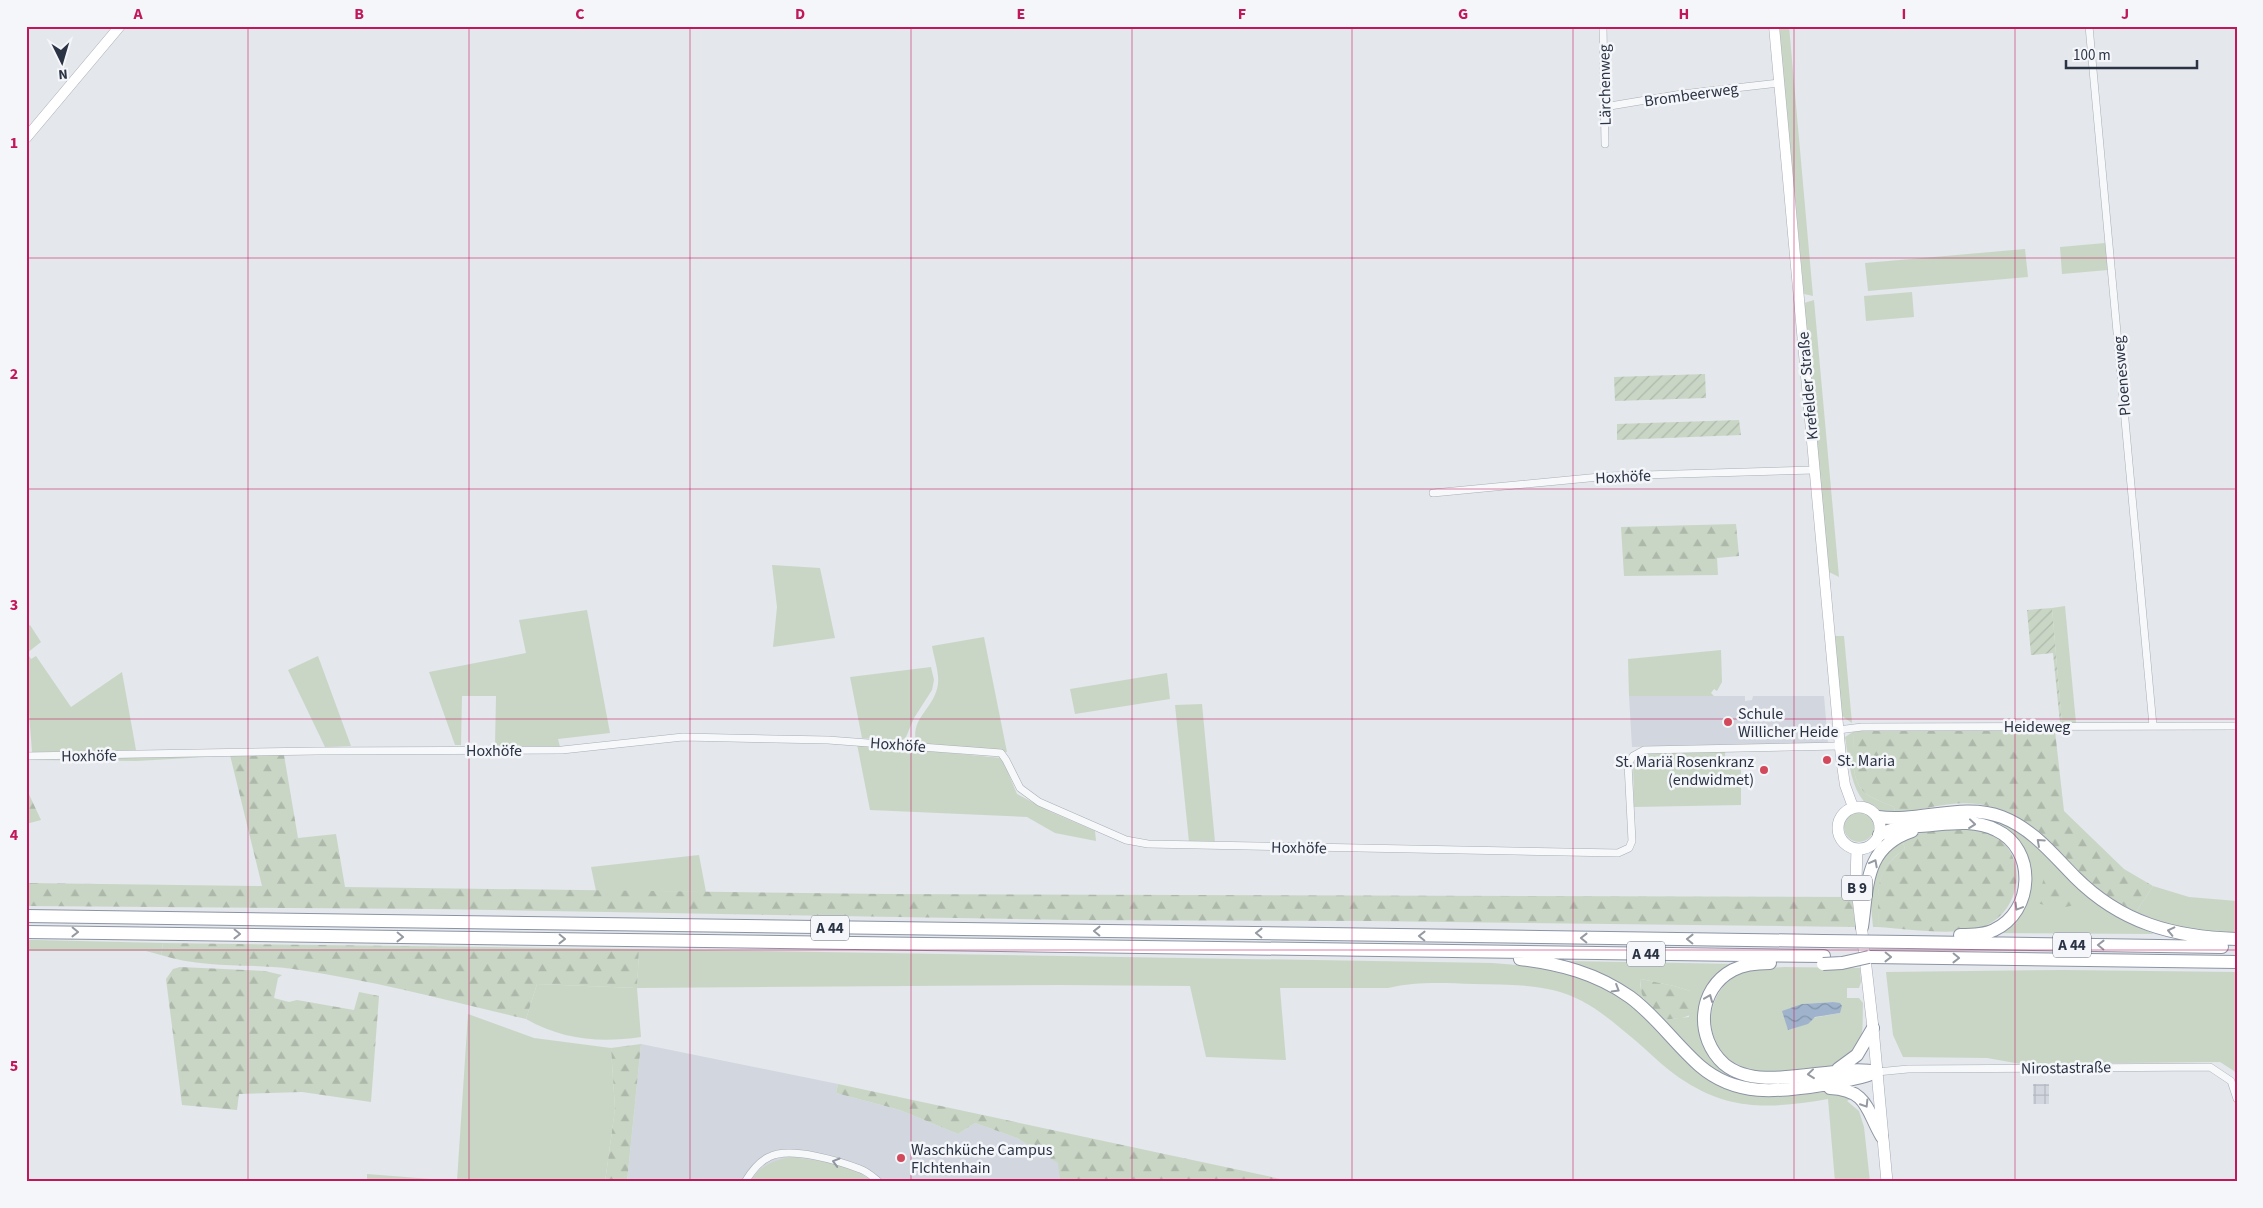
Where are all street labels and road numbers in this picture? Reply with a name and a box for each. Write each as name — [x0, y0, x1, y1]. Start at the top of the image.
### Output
street label: Lärchenweg — [1593, 44, 1617, 126]
street label: Brombeerweg — [1643, 78, 1740, 112]
street label: Krefelder Straße — [1792, 331, 1824, 441]
street label: Ploenesweg — [2108, 335, 2136, 417]
street label: Hoxhöfe — [1595, 465, 1652, 489]
street label: Heideweg — [2004, 716, 2070, 738]
street label: Hoxhöfe — [869, 732, 927, 758]
street label: Hoxhöfe — [466, 740, 522, 762]
street label: Hoxhöfe — [61, 745, 117, 767]
street label: Hoxhöfe — [1271, 837, 1327, 859]
road number: B 9 — [1842, 876, 1872, 900]
road number: A 44 — [811, 916, 849, 940]
road number: A 44 — [2053, 932, 2091, 958]
road number: A 44 — [1627, 942, 1665, 966]
street label: Nirostastraße — [2021, 1056, 2111, 1080]

